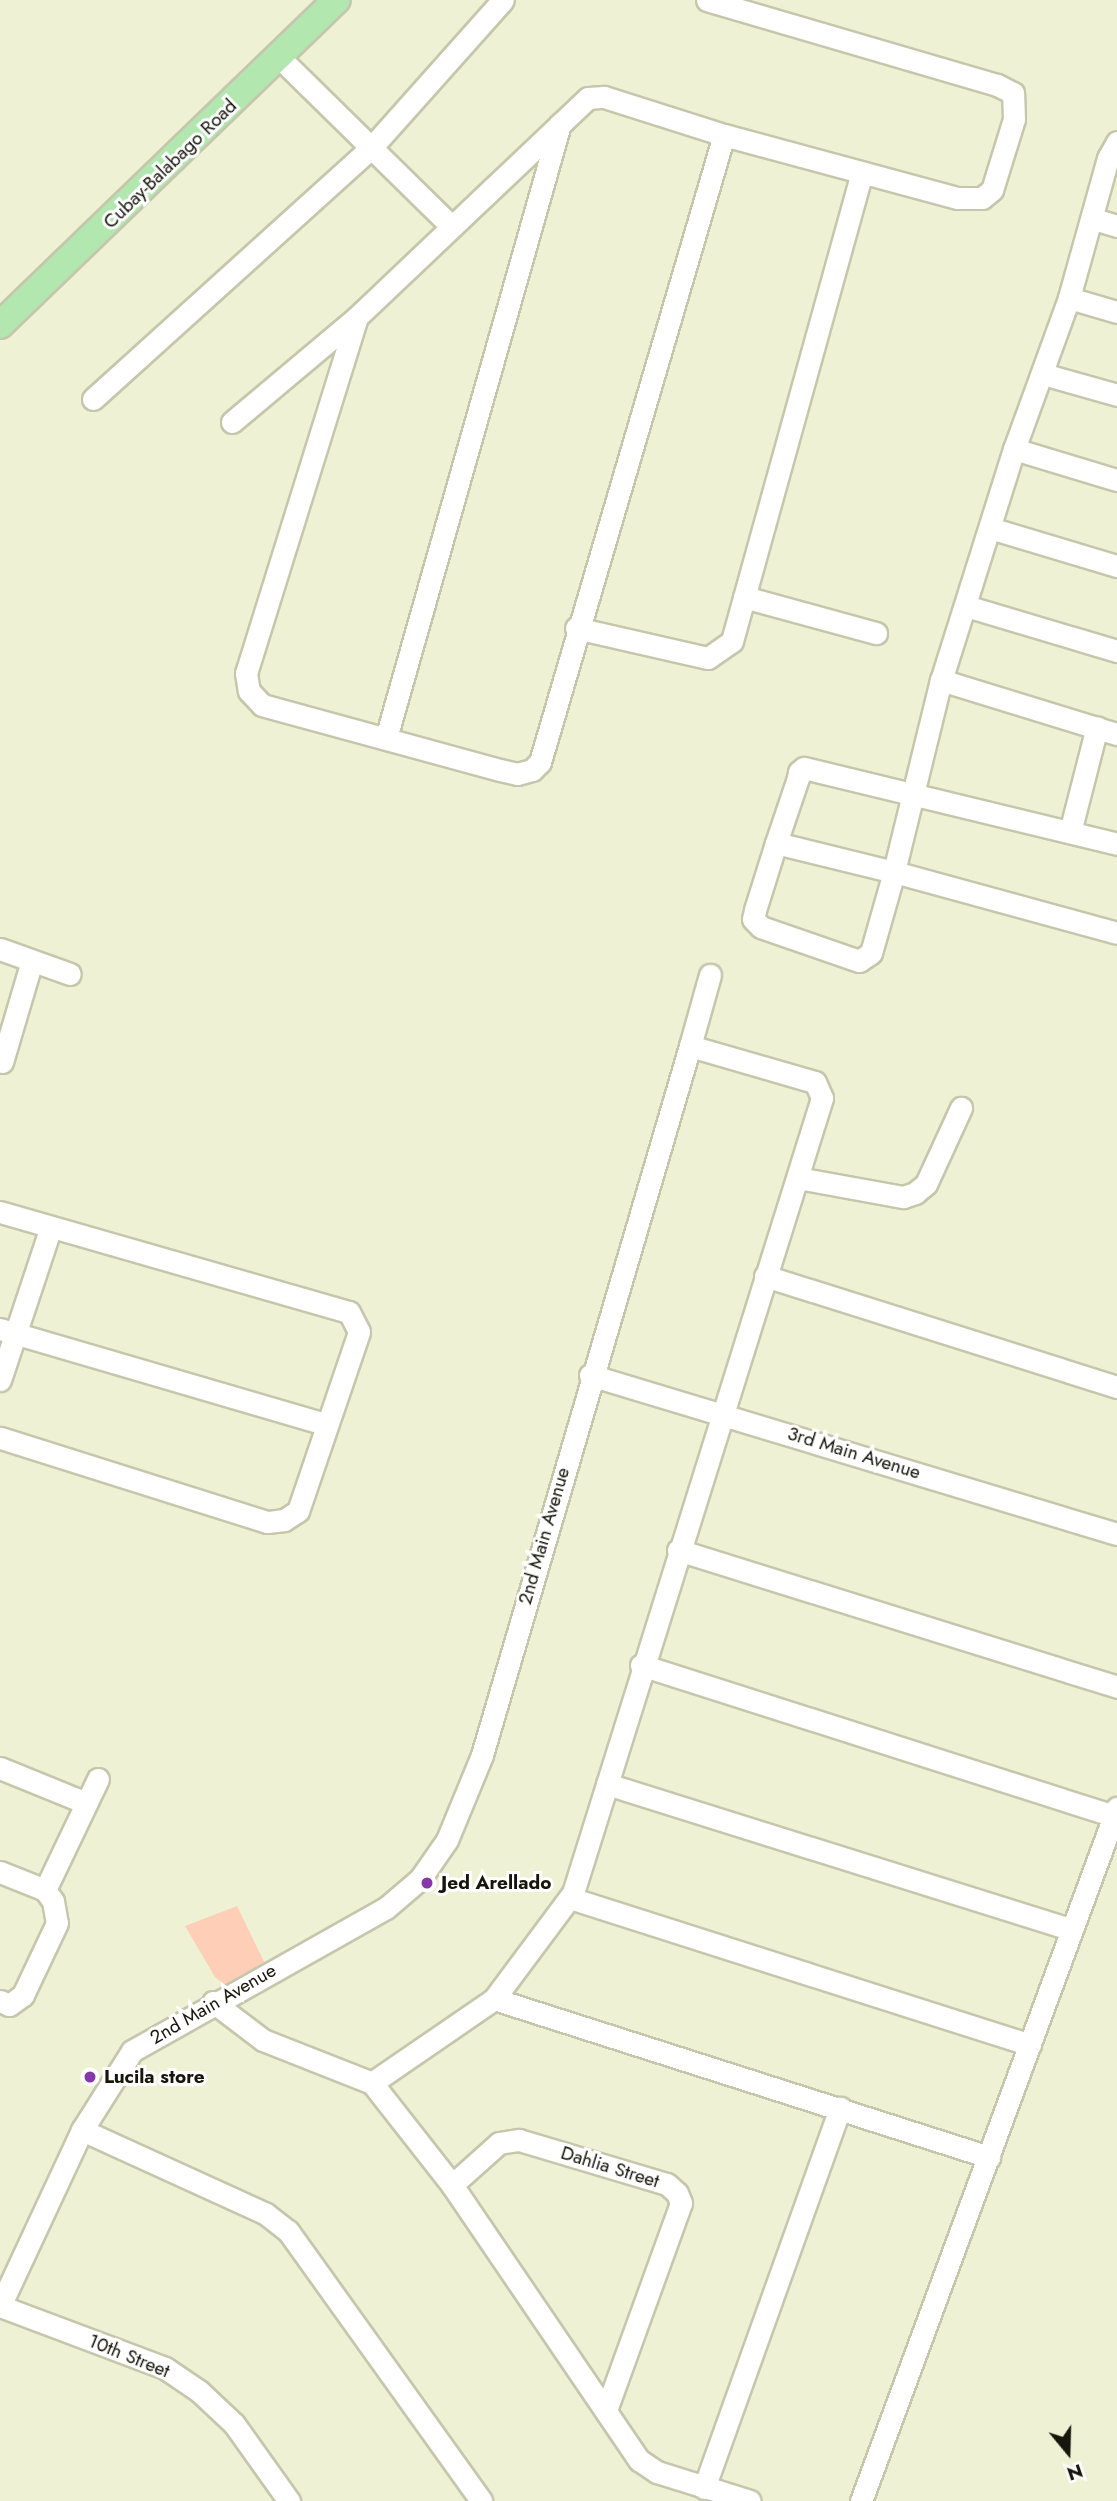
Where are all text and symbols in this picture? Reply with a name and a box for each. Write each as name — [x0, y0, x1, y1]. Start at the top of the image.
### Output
street label: Cubay-Balabago Road — [99, 95, 241, 233]
street label: 3rd Main Avenue — [785, 1422, 923, 1484]
street label: 2nd Main Avenue — [514, 1465, 574, 1607]
place label: Jed Arellado — [441, 1872, 551, 1894]
marker: Jed Arellado — [419, 1875, 435, 1891]
street label: 2nd Main Avenue — [146, 1959, 280, 2049]
place label: Lucila store — [104, 2066, 205, 2088]
marker: Lucila store — [82, 2069, 98, 2085]
street label: Dahlia Street — [558, 2141, 662, 2193]
street label: 10th Street — [85, 2329, 173, 2383]
north arrow — [1033, 2417, 1103, 2487]
text: N — [1063, 2457, 1087, 2488]

